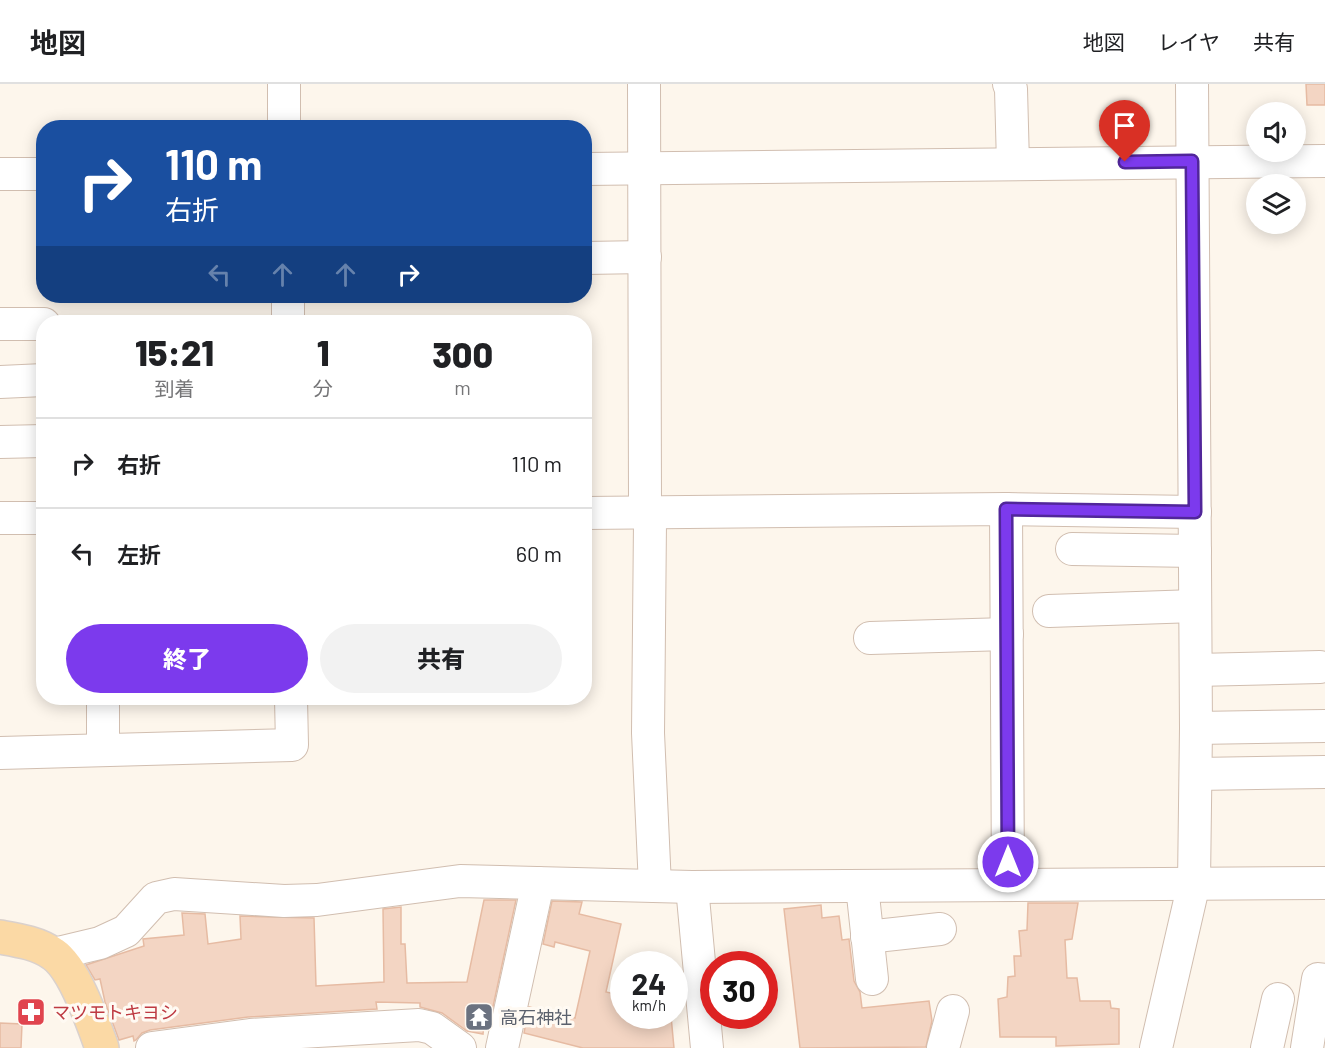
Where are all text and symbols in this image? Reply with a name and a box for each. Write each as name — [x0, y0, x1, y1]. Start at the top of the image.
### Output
text: 地図 — [30, 25, 86, 59]
text: 地図 — [1083, 29, 1125, 54]
text: レイヤ — [1158, 29, 1220, 54]
text: 共有 — [1253, 29, 1295, 54]
pin — [1099, 100, 1150, 162]
map controls — [1246, 102, 1306, 234]
button: sound — [1246, 102, 1306, 162]
icon: arrive — [1108, 109, 1141, 142]
text: 110 m — [165, 138, 262, 188]
icon: right — [66, 144, 144, 222]
button: layers — [1246, 174, 1306, 234]
text: 右折 — [165, 193, 219, 225]
icon: left — [203, 258, 236, 291]
icon: ahead — [266, 258, 299, 291]
icon: ahead — [329, 258, 362, 291]
icon: right — [392, 258, 425, 291]
text: 15:21 — [135, 330, 214, 373]
text: 1 — [317, 330, 329, 373]
text: 300 — [432, 332, 493, 375]
text: m — [454, 375, 471, 399]
text: 到着 — [155, 376, 195, 400]
text: 分 — [313, 376, 333, 400]
icon: right — [66, 447, 99, 480]
text: 110 m — [512, 450, 562, 476]
text: 右折 — [117, 451, 161, 477]
icon: left — [66, 537, 99, 570]
text: 60 m — [516, 540, 562, 566]
text: 左折 — [117, 541, 161, 567]
button: 終了 — [66, 624, 308, 693]
button: 共有 — [320, 624, 562, 693]
position arrow — [976, 830, 1040, 894]
speed limit sign: 30 — [700, 951, 778, 1029]
text: 24 — [632, 965, 666, 1001]
pharmacy icon: マツモトキヨシ — [15, 996, 47, 1028]
text: km/h — [632, 996, 666, 1014]
place label: マツモトキヨシ — [52, 1001, 178, 1023]
temple icon: 高石神社 — [463, 1001, 495, 1033]
place label: 高石神社 — [500, 1006, 572, 1028]

